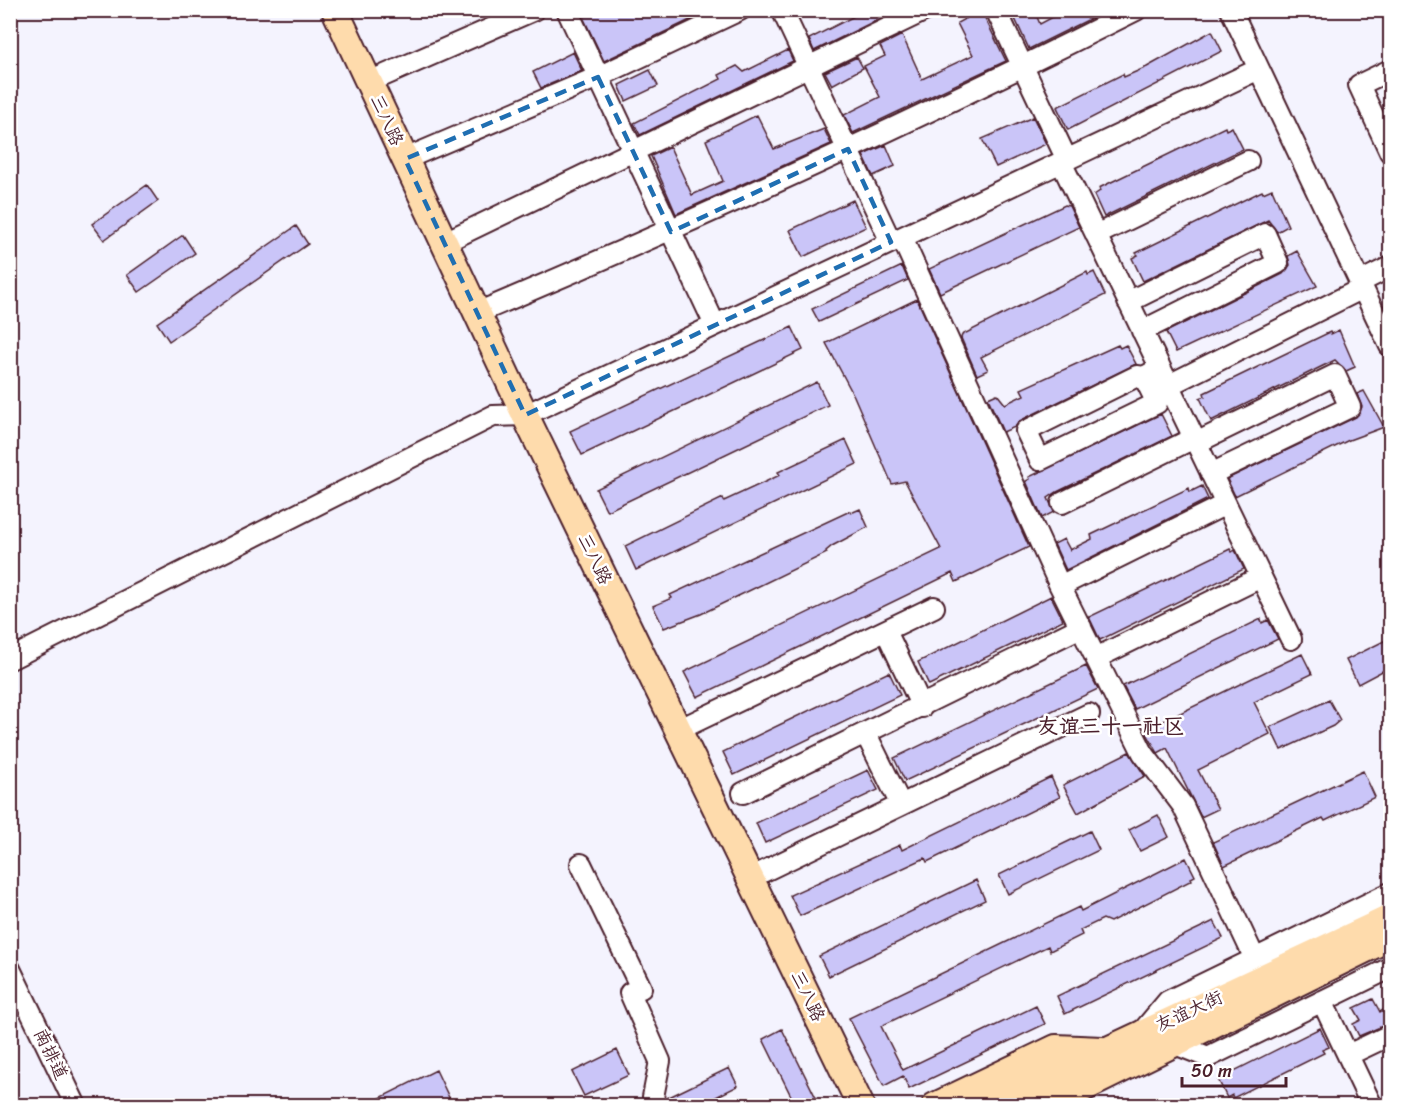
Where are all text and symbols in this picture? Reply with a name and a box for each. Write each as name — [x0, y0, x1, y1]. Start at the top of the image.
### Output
street label: 三八路 — [361, 89, 413, 151]
street label: 三八路 — [569, 528, 621, 590]
district label: 友谊三十一社区 — [1038, 707, 1185, 745]
street label: 三八路 — [782, 965, 834, 1027]
street label: 友谊大街 — [1150, 981, 1228, 1041]
street label: 南排道 — [25, 1023, 77, 1085]
scale bar — [1182, 1050, 1286, 1088]
text: 50 m — [1191, 1055, 1232, 1087]

